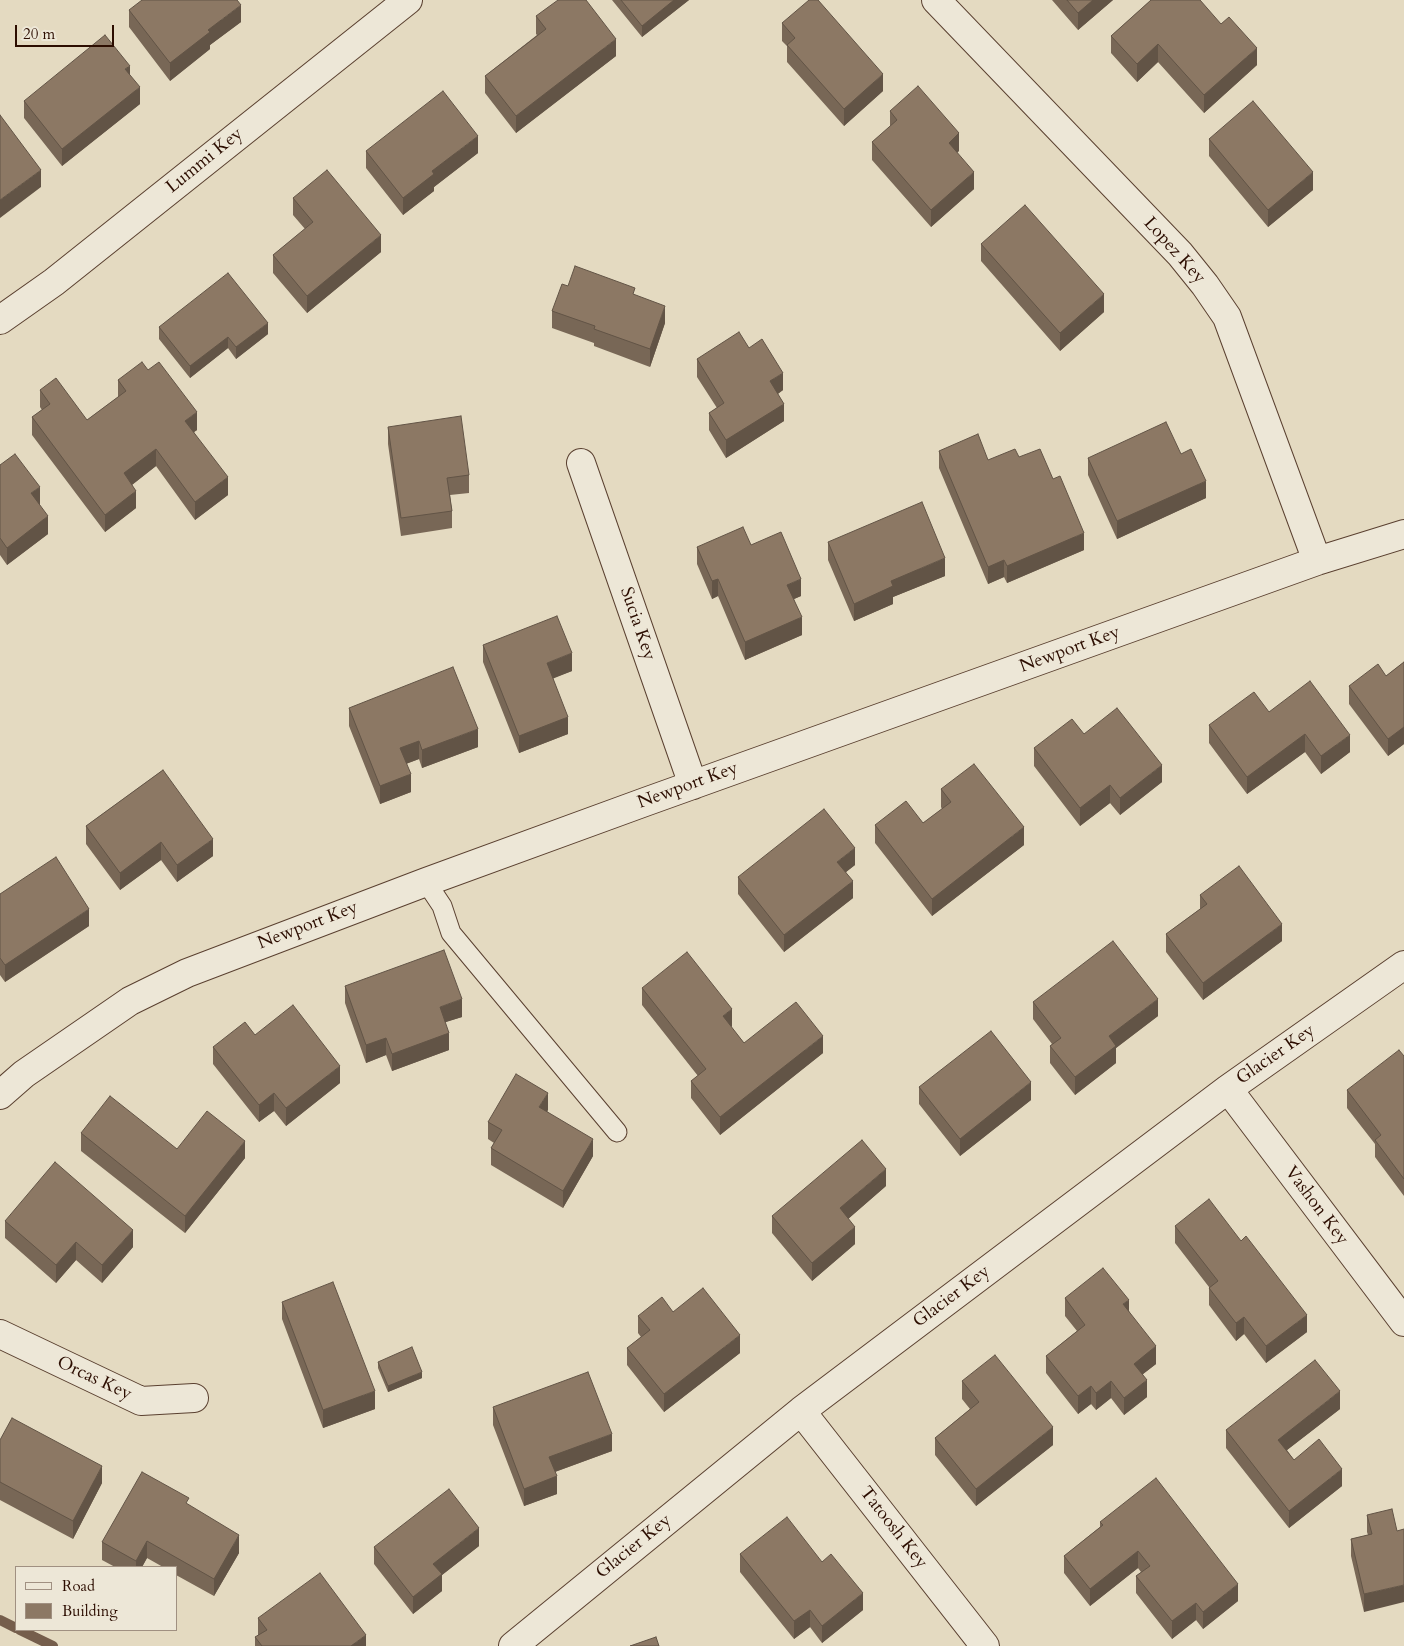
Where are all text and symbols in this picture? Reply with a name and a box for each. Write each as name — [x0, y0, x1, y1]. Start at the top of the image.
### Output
scale bar — [18, 15, 116, 47]
text: 20 m — [23, 24, 55, 44]
street label: Lummi Key — [162, 124, 248, 198]
street label: Lopez Key — [1138, 213, 1210, 289]
street label: Sucia Key — [614, 585, 660, 663]
street label: Newport Key — [1017, 622, 1123, 678]
street label: Newport Key — [635, 758, 741, 814]
street label: Newport Key — [255, 897, 361, 955]
street label: Glacier Key — [1233, 1020, 1319, 1090]
street label: Vashon Key — [1279, 1162, 1353, 1250]
street label: Glacier Key — [909, 1261, 995, 1333]
street label: Orcas Key — [53, 1352, 135, 1406]
street label: Tatoosh Key — [854, 1483, 932, 1573]
street label: Glacier Key — [592, 1510, 676, 1584]
legend — [15, 1566, 178, 1631]
text: Road — [62, 1576, 95, 1596]
text: Building — [62, 1601, 118, 1621]

